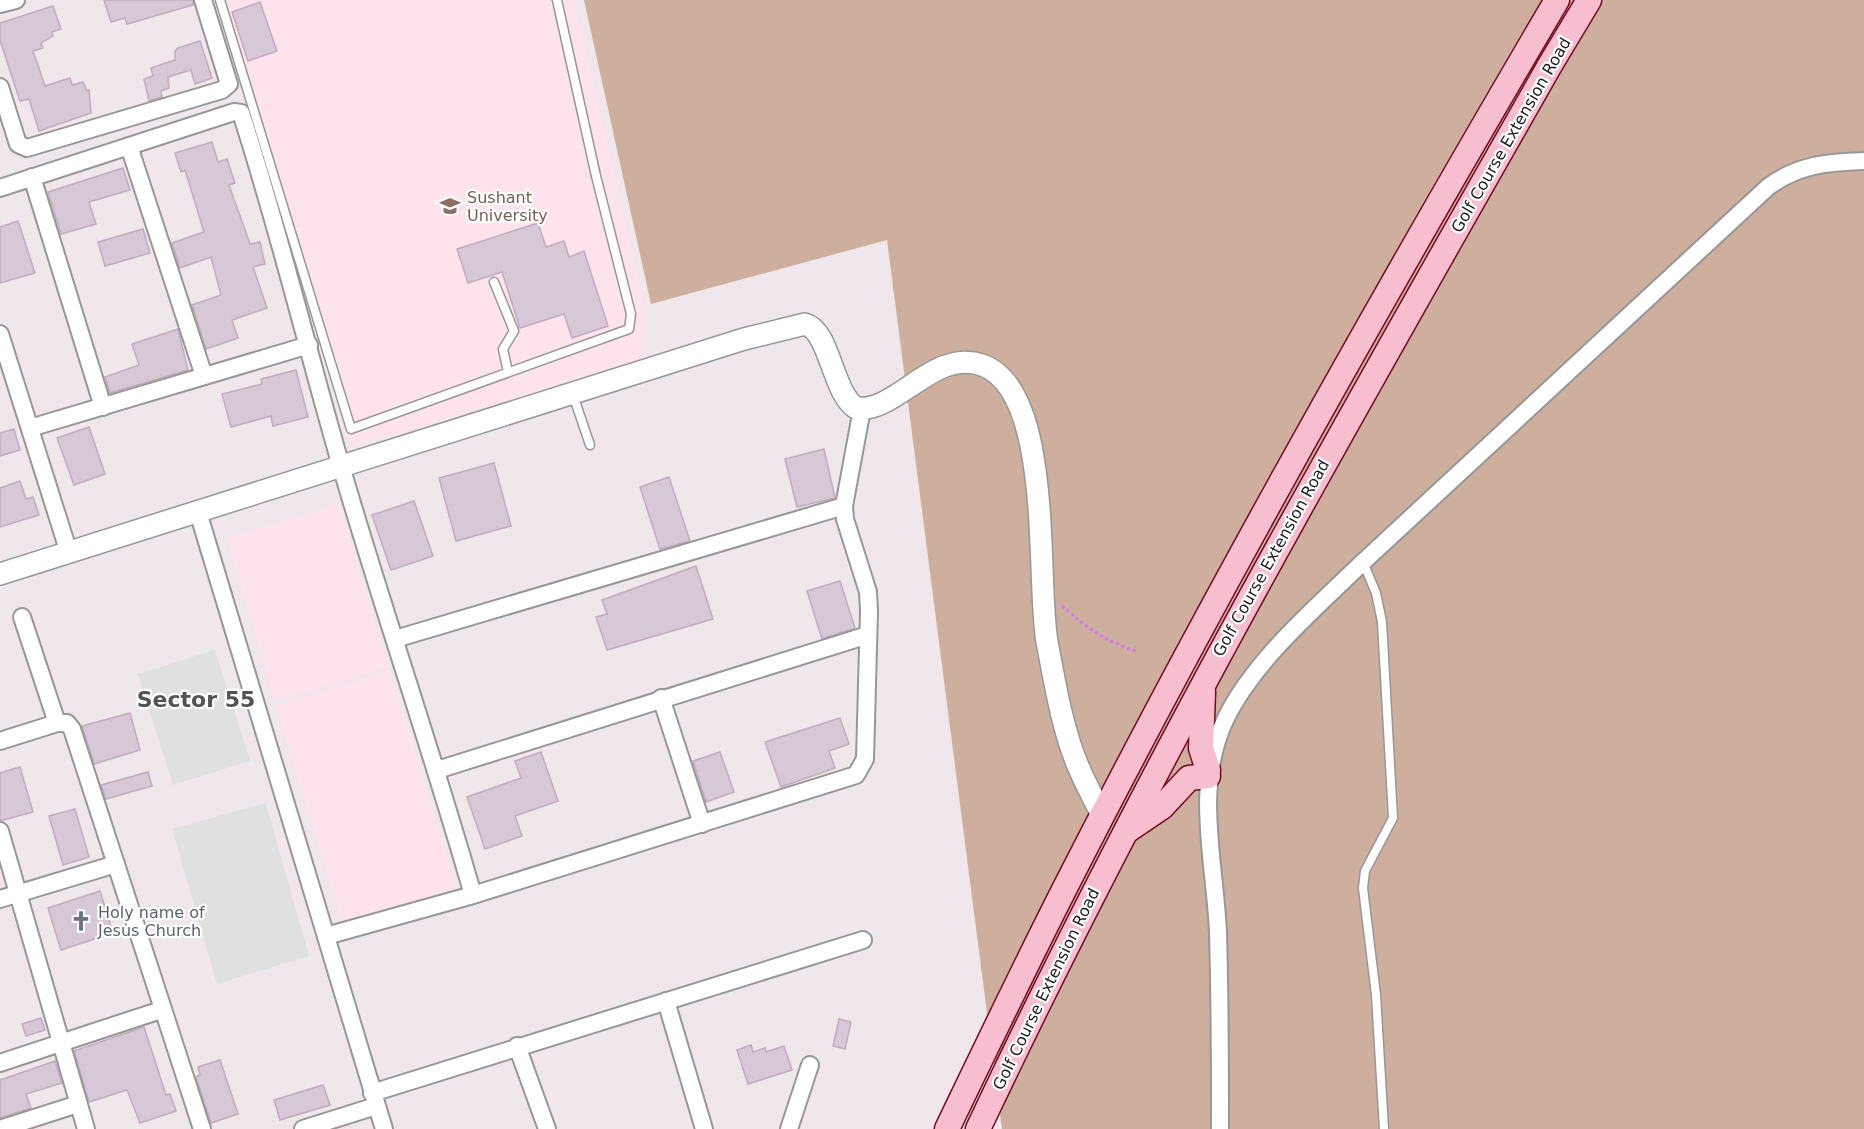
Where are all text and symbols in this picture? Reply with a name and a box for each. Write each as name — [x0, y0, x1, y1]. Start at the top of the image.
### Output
street label: Golf Course Extension Road — [1447, 34, 1575, 236]
place label: Sushant University — [467, 188, 548, 225]
school or university icon: Sushant University — [438, 194, 462, 218]
street label: Golf Course Extension Road — [1209, 456, 1333, 660]
district label: Sector 55 — [137, 687, 255, 712]
street label: Golf Course Extension Road — [989, 885, 1103, 1093]
place label: Holy name of Jesus Church — [97, 903, 205, 940]
church icon: Holy name of Jesus Church — [69, 909, 93, 933]

